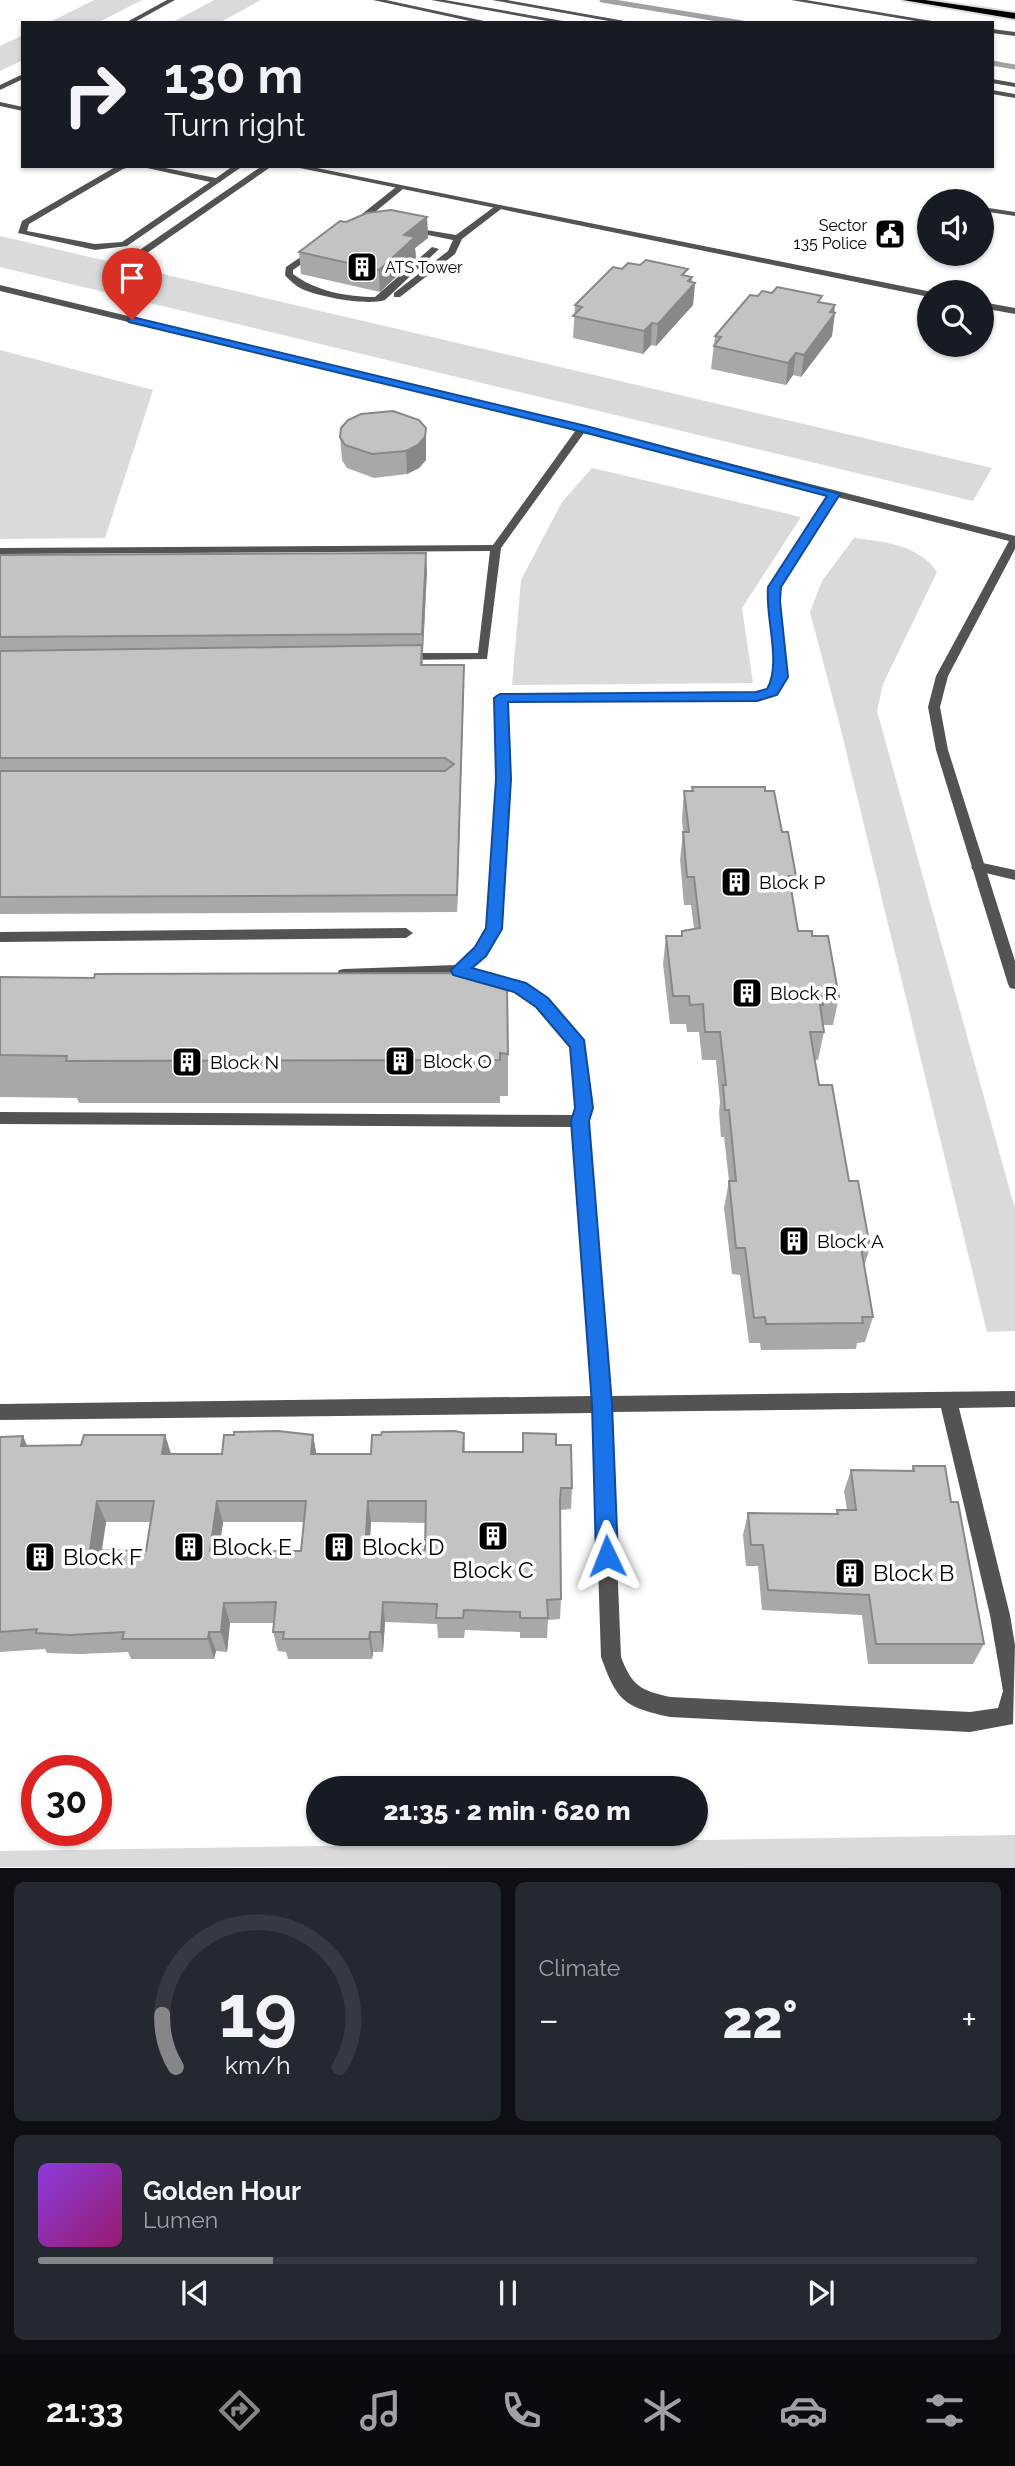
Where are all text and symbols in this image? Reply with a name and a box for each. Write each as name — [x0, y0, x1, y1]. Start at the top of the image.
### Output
text: 130 m — [164, 47, 303, 104]
icon: right — [49, 49, 140, 140]
text: Turn right — [164, 106, 305, 143]
map controls — [917, 189, 994, 357]
button: sound — [917, 189, 994, 266]
place label: Sector 135 Police — [794, 216, 867, 253]
public building icon: Sector 135 Police — [873, 217, 907, 251]
pin — [102, 248, 162, 320]
building icon: ATS Tower — [345, 250, 379, 284]
place label: ATS Tower — [385, 258, 463, 277]
icon: arrive — [113, 259, 151, 297]
button: search — [917, 280, 994, 357]
building icon: Block P — [719, 865, 753, 899]
place label: Block P — [759, 871, 825, 893]
building icon: Block R — [730, 976, 764, 1010]
place label: Block R — [770, 982, 837, 1004]
building icon: Block O — [383, 1044, 417, 1078]
building icon: Block N — [170, 1045, 204, 1079]
place label: Block O — [423, 1050, 492, 1072]
place label: Block N — [210, 1051, 279, 1073]
building icon: Block A — [777, 1224, 811, 1258]
place label: Block A — [817, 1230, 884, 1252]
building icon: Block C — [476, 1519, 510, 1553]
position arrow — [570, 1519, 644, 1593]
building icon: Block E — [172, 1530, 206, 1564]
building icon: Block D — [322, 1530, 356, 1564]
place label: Block E — [212, 1533, 292, 1560]
place label: Block D — [362, 1533, 444, 1560]
building icon: Block F — [23, 1540, 57, 1574]
place label: Block F — [63, 1543, 143, 1570]
place label: Block C — [452, 1556, 534, 1583]
building icon: Block B — [833, 1556, 867, 1590]
place label: Block B — [873, 1559, 954, 1586]
speed limit sign: 30 — [21, 1755, 112, 1846]
text: 21:35 · 2 min · 620 m — [383, 1796, 631, 1826]
text: Climate — [539, 1954, 620, 1981]
text: 19 — [218, 1970, 297, 2055]
text: 22° — [722, 1989, 798, 2050]
text: − — [539, 1997, 559, 2042]
text: + — [961, 1997, 977, 2042]
text: km/h — [224, 2050, 290, 2080]
text: Golden Hour — [143, 2176, 301, 2206]
text: Lumen — [143, 2206, 218, 2233]
icon: previous — [176, 2274, 214, 2312]
icon: pause — [489, 2274, 527, 2312]
icon: next — [802, 2274, 840, 2312]
icon: directions — [215, 2386, 264, 2435]
icon: music — [356, 2386, 405, 2435]
icon: phone — [497, 2386, 546, 2435]
icon: climate — [638, 2386, 687, 2435]
icon: car — [779, 2386, 828, 2435]
icon: filters — [920, 2386, 969, 2435]
text: 21:33 — [46, 2392, 123, 2429]

